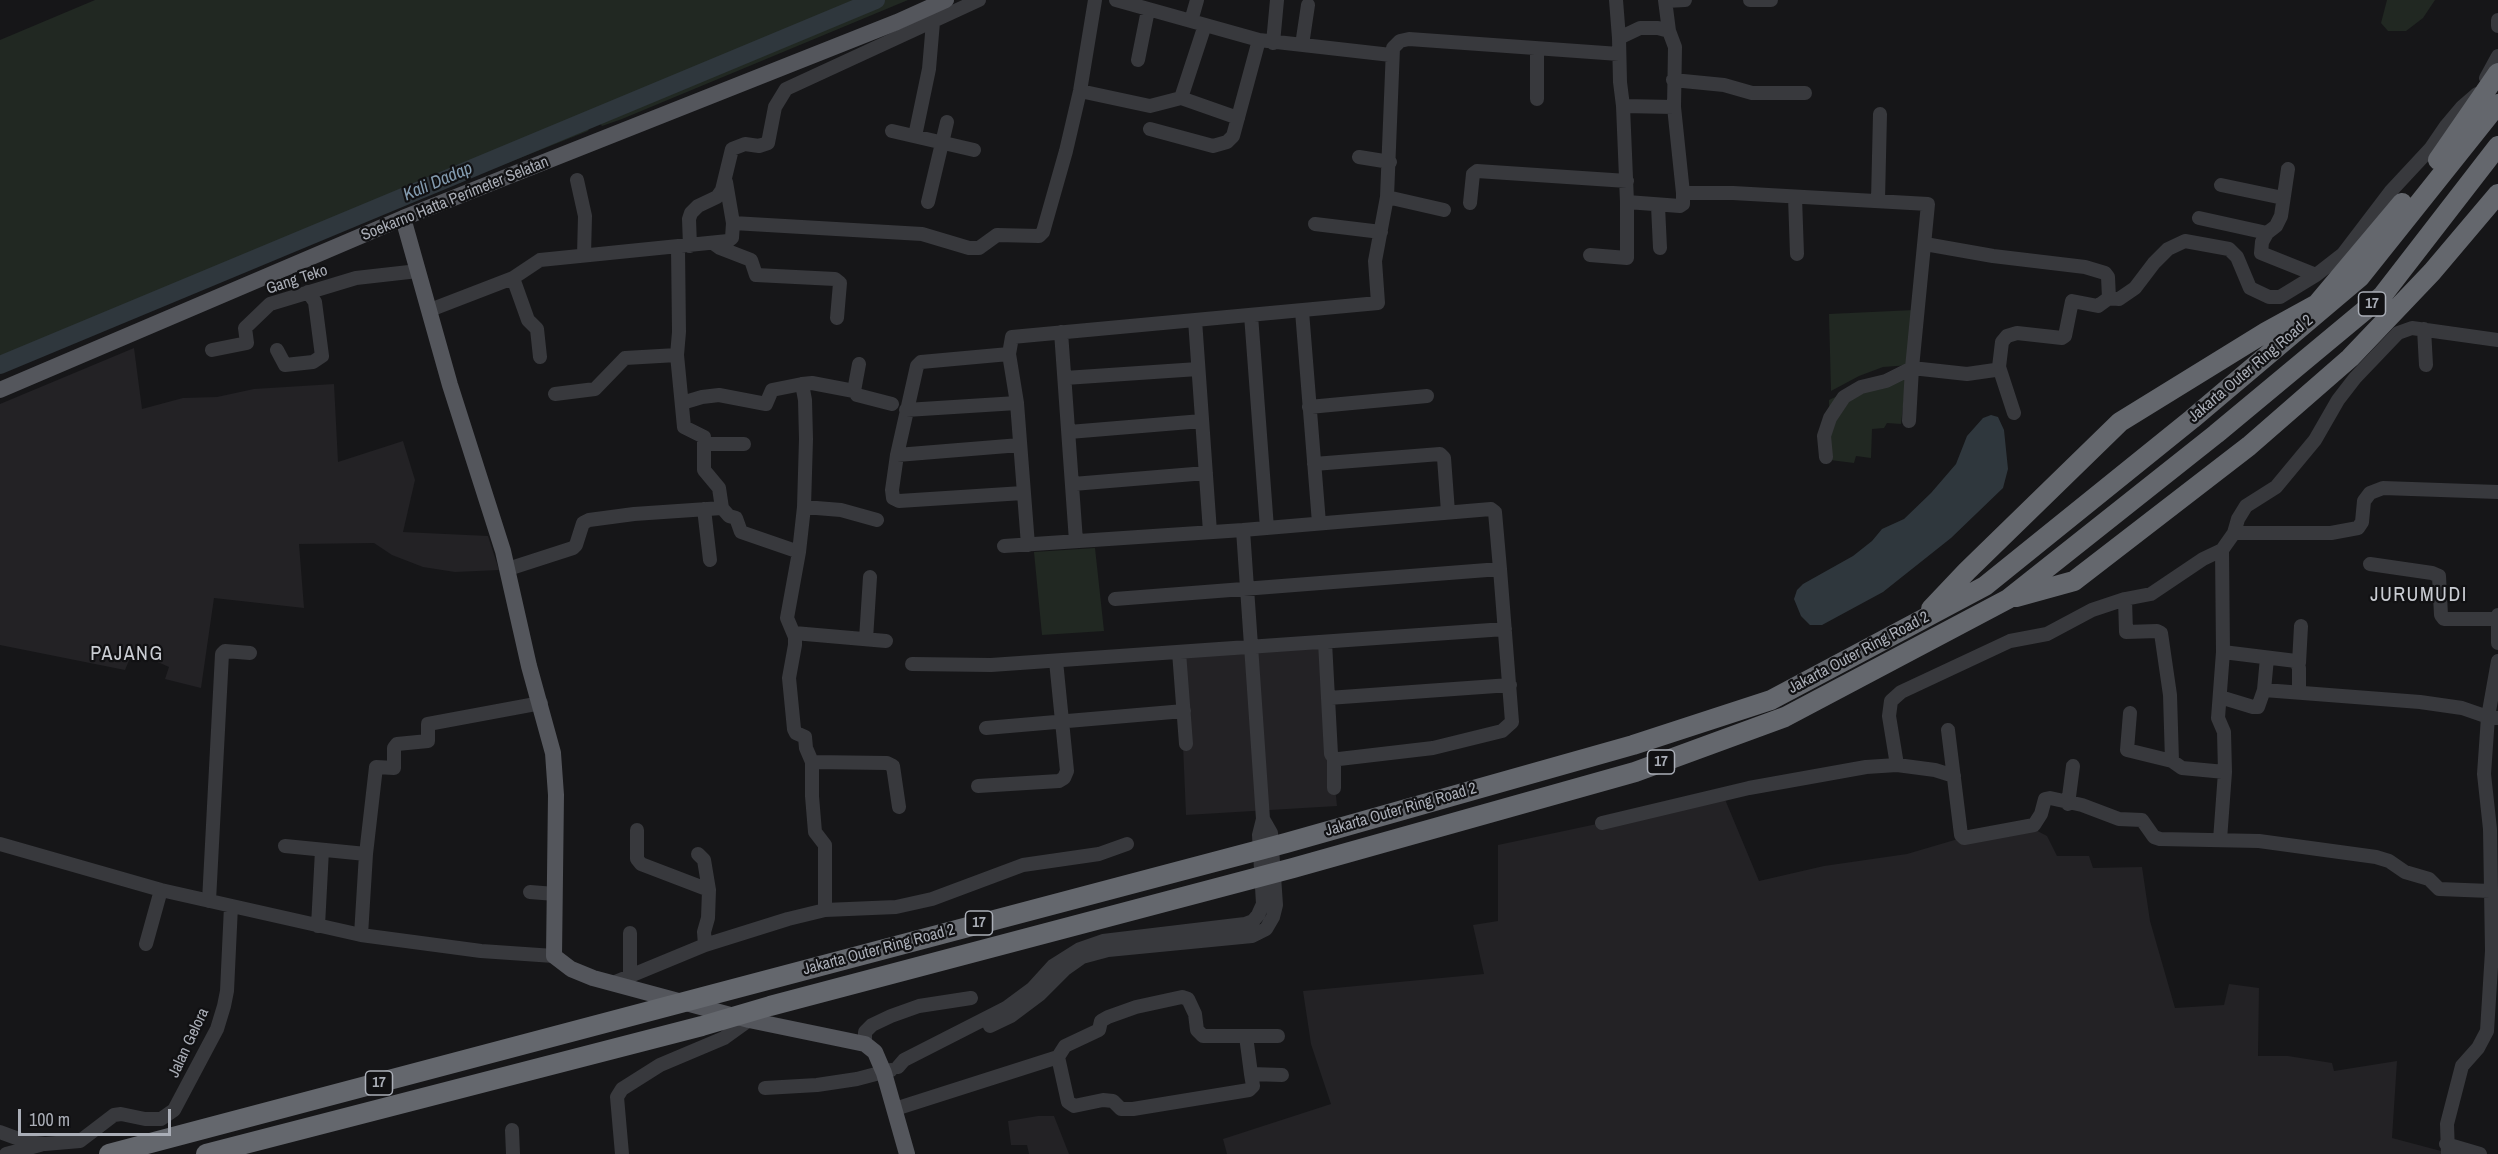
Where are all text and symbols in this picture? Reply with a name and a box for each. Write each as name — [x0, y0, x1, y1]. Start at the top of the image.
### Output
street label: Soekarno Hatta Perimeter Selatan — [358, 153, 552, 245]
water label: Kali Dadap — [400, 158, 476, 206]
street label: Gang Teko — [264, 261, 330, 299]
road number: 17 — [2358, 292, 2386, 316]
street label: Jakarta Outer Ring Road 2 — [2185, 311, 2317, 427]
district label: JURUMUDI — [2370, 584, 2468, 608]
street label: Jakarta Outer Ring Road 2 — [1785, 608, 1933, 698]
district label: PAJANG — [90, 643, 164, 667]
road number: 17 — [1648, 750, 1674, 774]
street label: Jakarta Outer Ring Road 2 — [1323, 779, 1479, 841]
road number: 17 — [966, 911, 992, 935]
street label: Jakarta Outer Ring Road 2 — [801, 920, 957, 980]
street label: Jalan Gelora — [165, 1005, 213, 1081]
road number: 17 — [366, 1071, 392, 1095]
scale bar — [21, 1097, 174, 1135]
text: 100 m — [29, 1107, 70, 1132]

